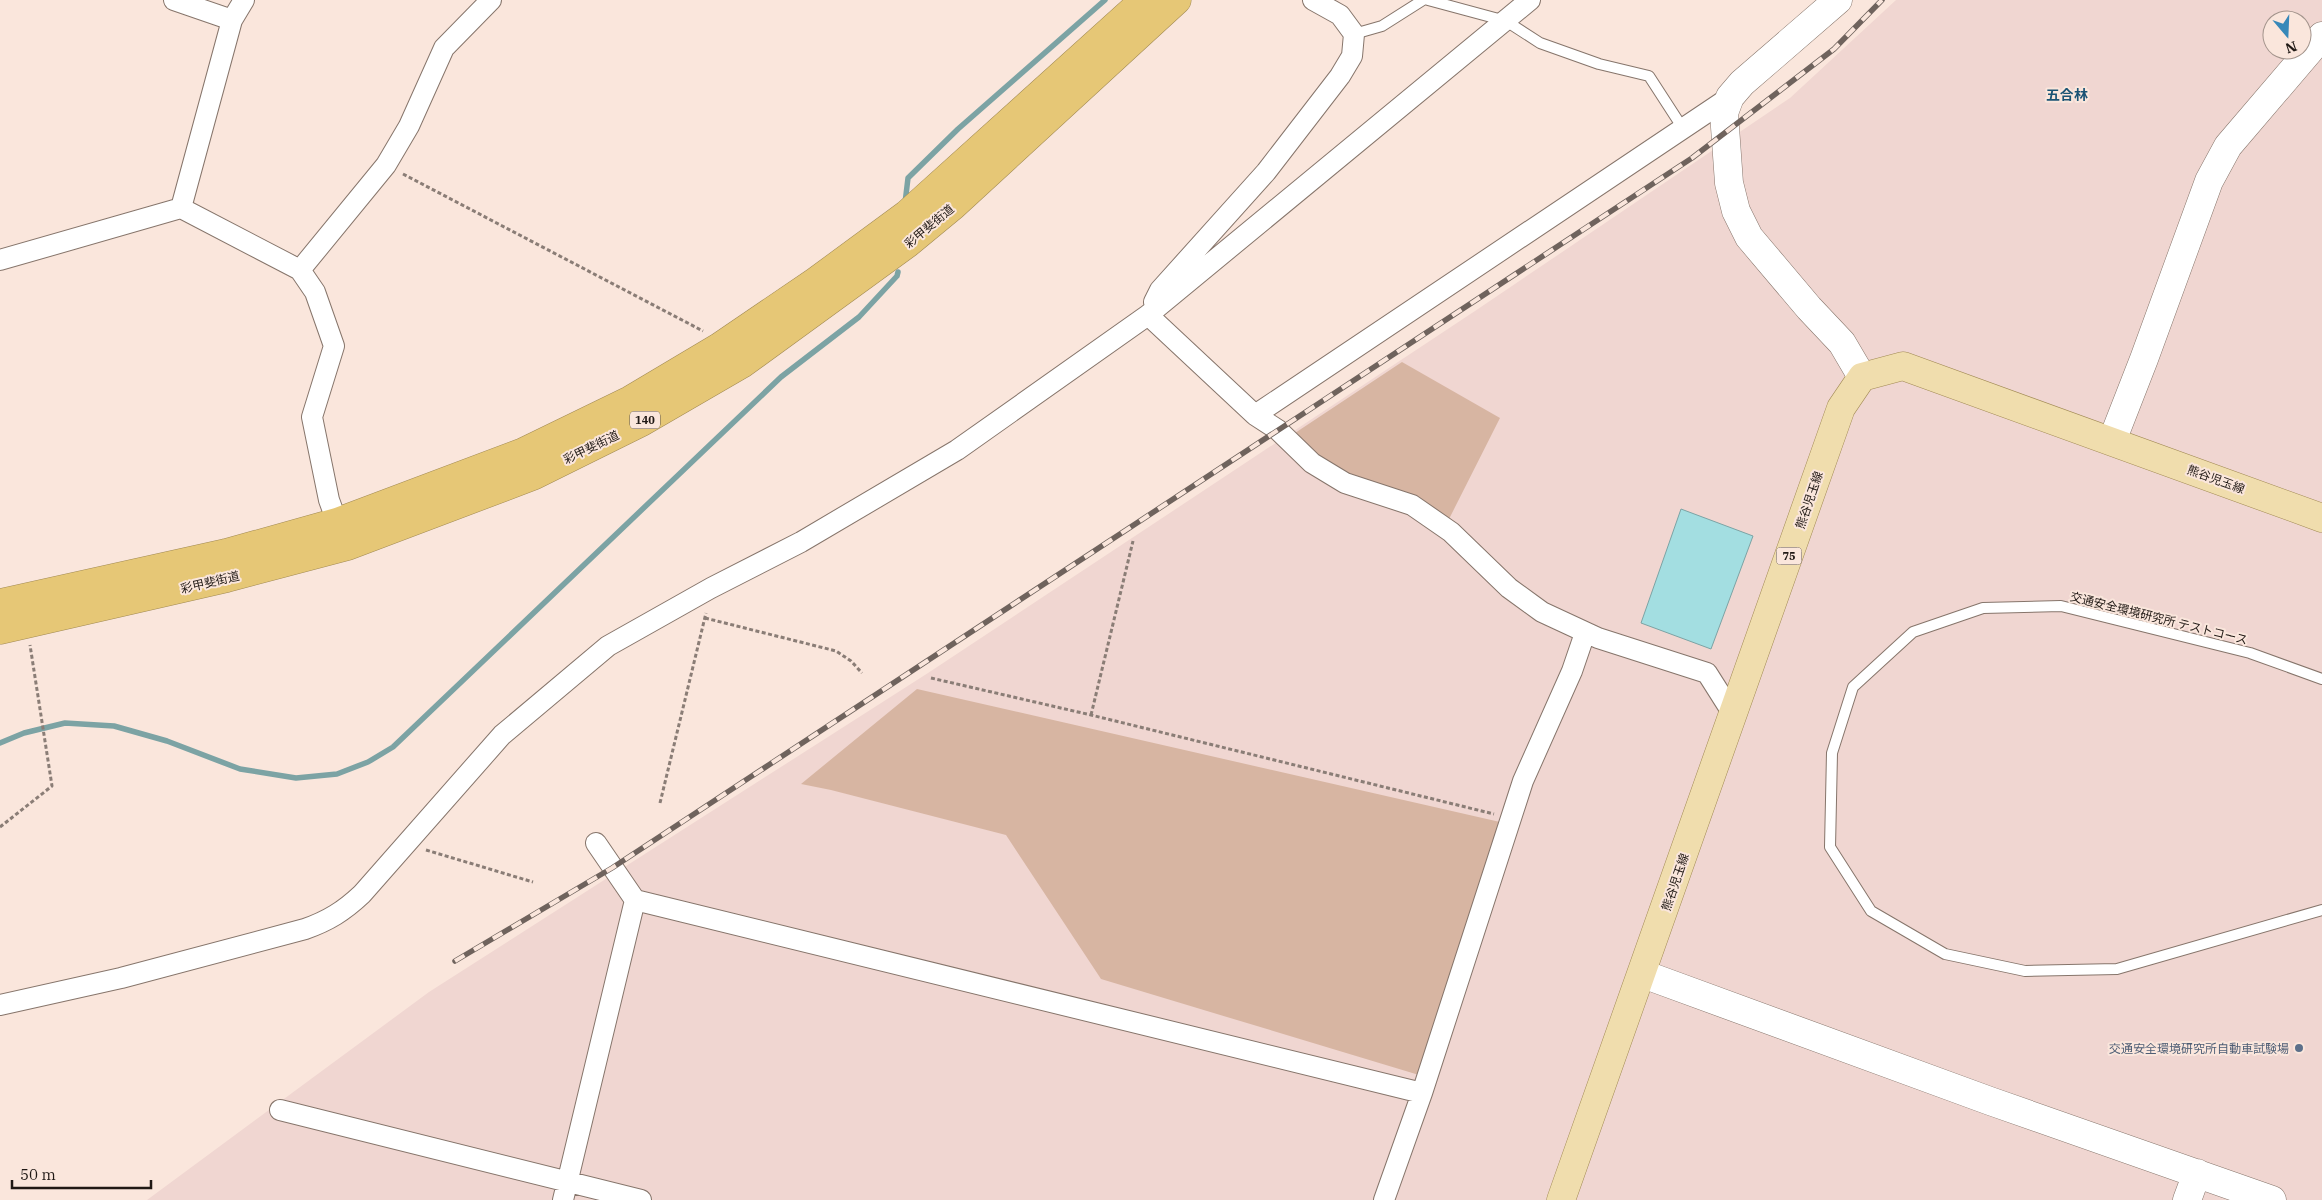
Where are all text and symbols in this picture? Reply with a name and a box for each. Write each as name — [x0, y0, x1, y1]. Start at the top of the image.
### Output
north arrow — [2262, 10, 2312, 60]
text: N — [2283, 37, 2299, 58]
district label: 五合林 — [2046, 86, 2088, 104]
street label: 彩甲斐街道 — [901, 201, 957, 251]
road number: 140 — [630, 412, 660, 428]
street label: 彩甲斐街道 — [561, 427, 621, 467]
street label: 熊谷児玉線 — [2185, 462, 2247, 496]
street label: 熊谷児玉線 — [1792, 469, 1826, 531]
road number: 75 — [1776, 548, 1802, 564]
street label: 彩甲斐街道 — [179, 568, 241, 596]
street label: 交通安全環境研究所 テストコース — [2069, 589, 2249, 647]
street label: 熊谷児玉線 — [1658, 851, 1692, 913]
place label: 交通安全環境研究所自動車試験場 — [2109, 1041, 2289, 1056]
marker: 交通安全環境研究所自動車試験場 — [2293, 1042, 2305, 1054]
scale bar — [12, 1158, 151, 1190]
text: 50 m — [20, 1165, 56, 1184]

